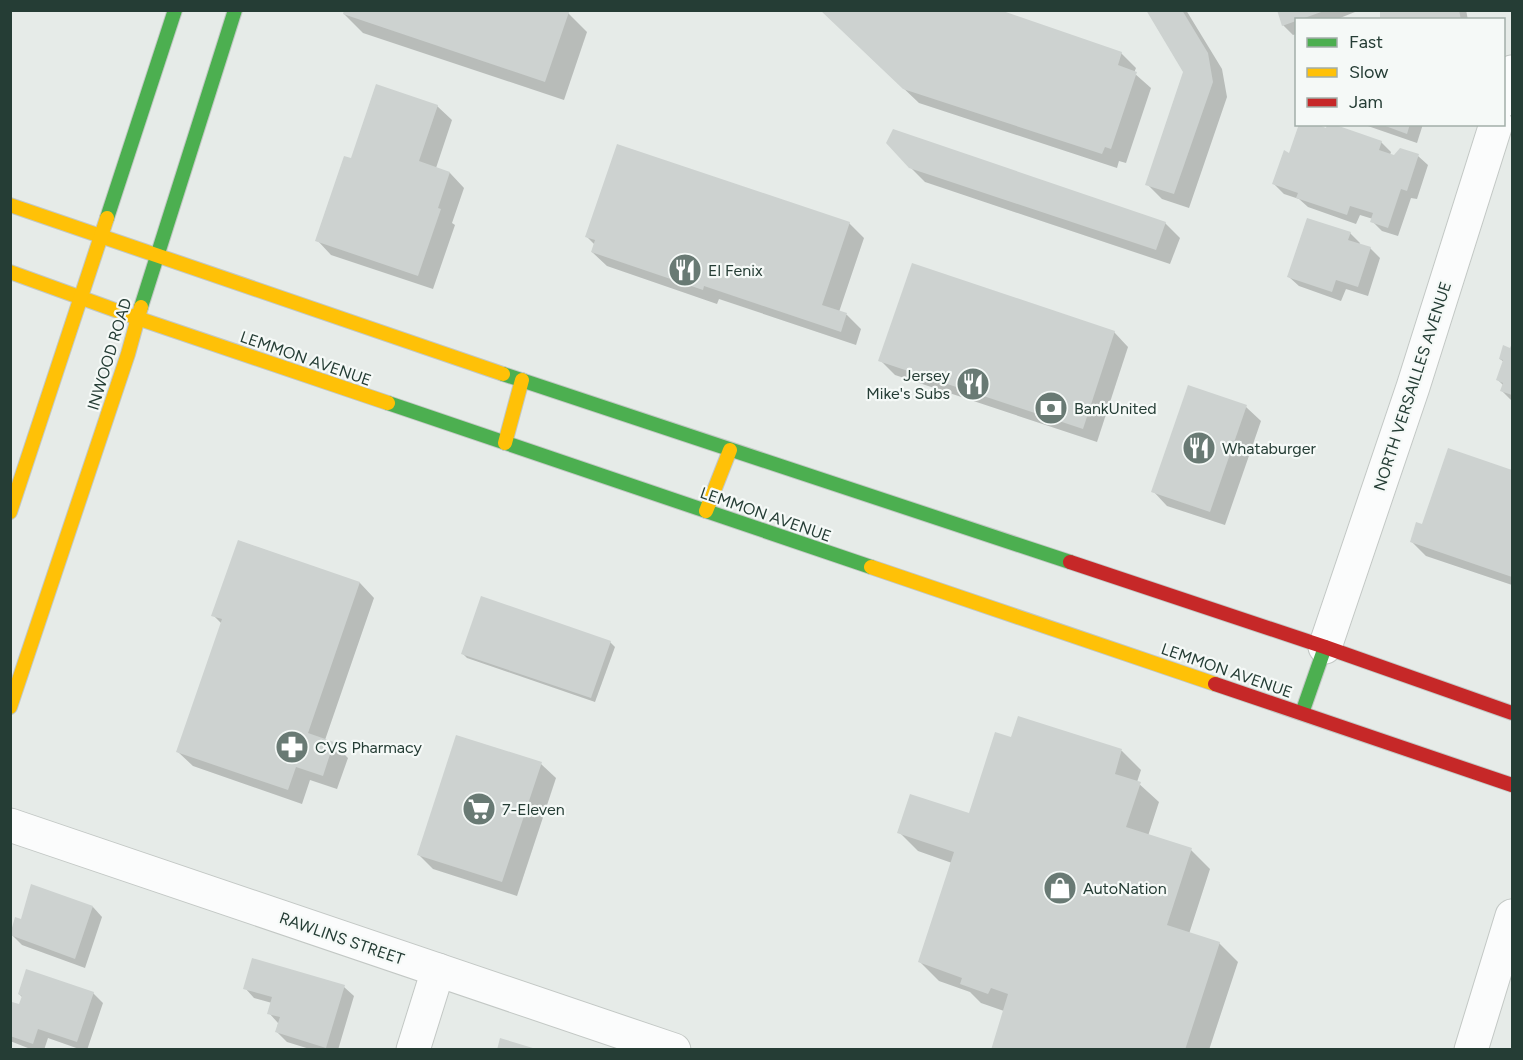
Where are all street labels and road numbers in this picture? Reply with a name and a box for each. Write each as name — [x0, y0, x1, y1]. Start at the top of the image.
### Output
street label: NORTH VERSAILLES AVENUE — [1370, 279, 1455, 493]
street label: INWOOD ROAD — [83, 296, 136, 412]
street label: LEMMON AVENUE — [238, 327, 374, 390]
street label: LEMMON AVENUE — [698, 483, 834, 546]
street label: LEMMON AVENUE — [1159, 639, 1295, 702]
street label: RAWLINS STREET — [277, 908, 407, 969]

